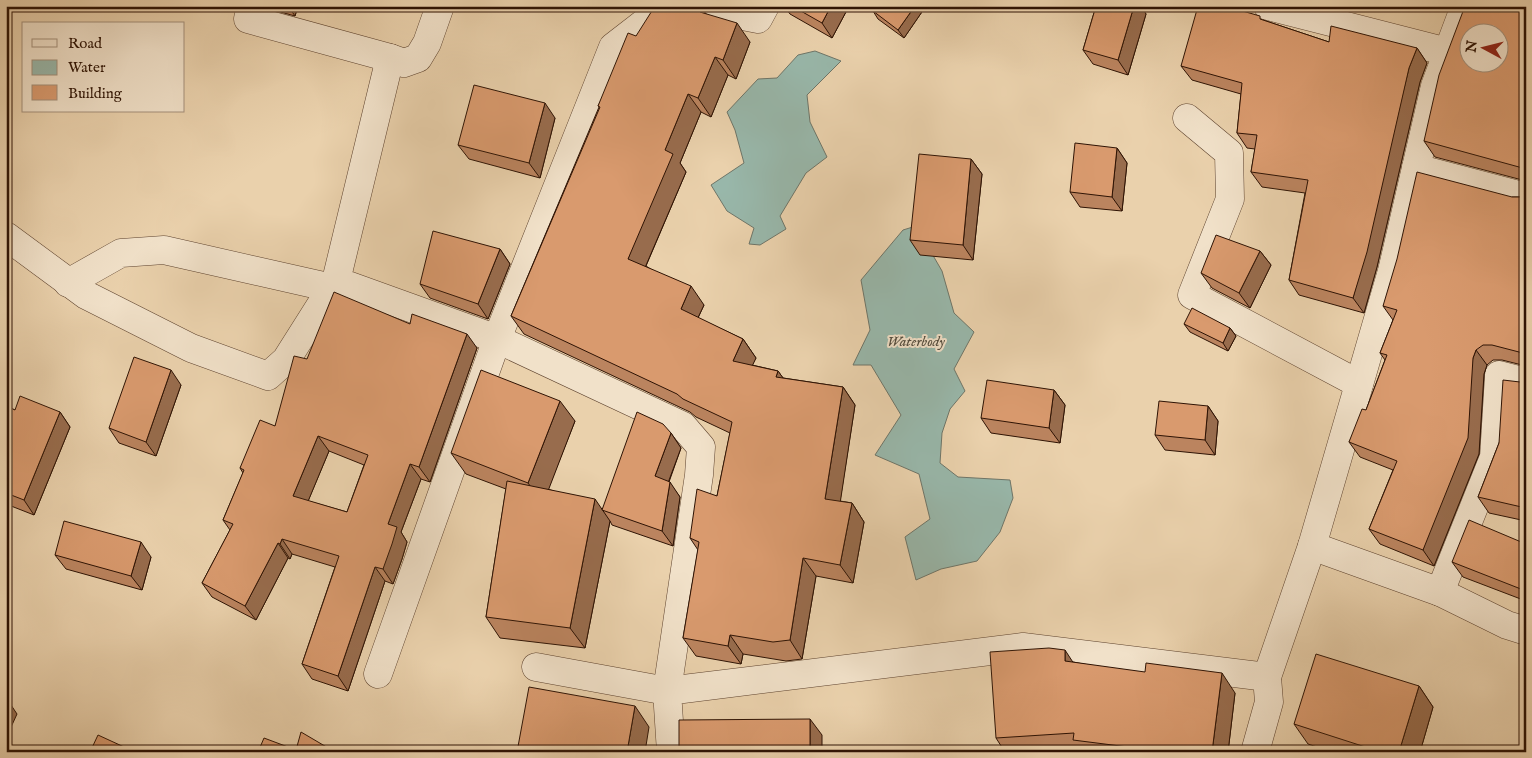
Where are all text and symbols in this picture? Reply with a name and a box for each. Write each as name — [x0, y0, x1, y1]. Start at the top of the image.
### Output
legend — [22, 22, 185, 112]
north arrow — [1460, 22, 1510, 72]
text: Road — [68, 34, 103, 53]
text: N — [1462, 39, 1482, 55]
text: Water — [68, 58, 106, 77]
text: Building — [68, 84, 123, 103]
water label: Waterbody — [887, 332, 945, 351]

